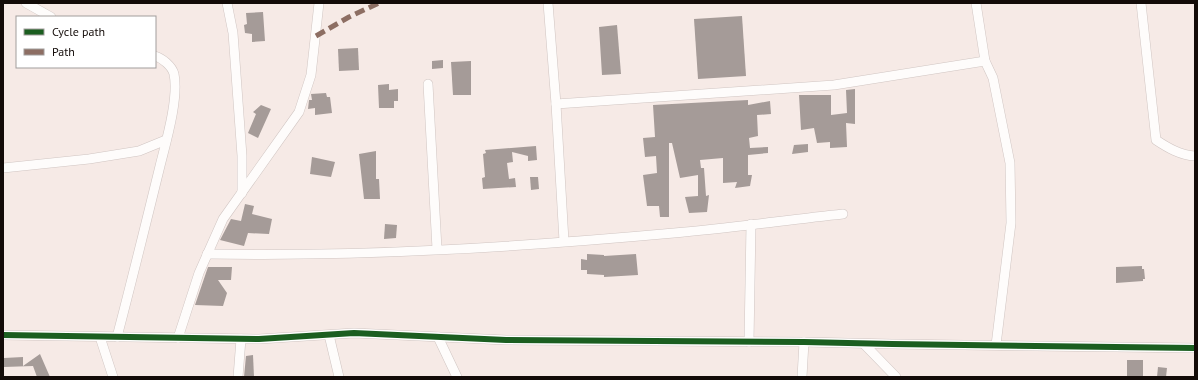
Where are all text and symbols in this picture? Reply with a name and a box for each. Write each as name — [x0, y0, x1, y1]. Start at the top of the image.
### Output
legend — [16, 16, 156, 68]
text: Cycle path — [52, 24, 105, 39]
text: Path — [52, 44, 75, 59]

